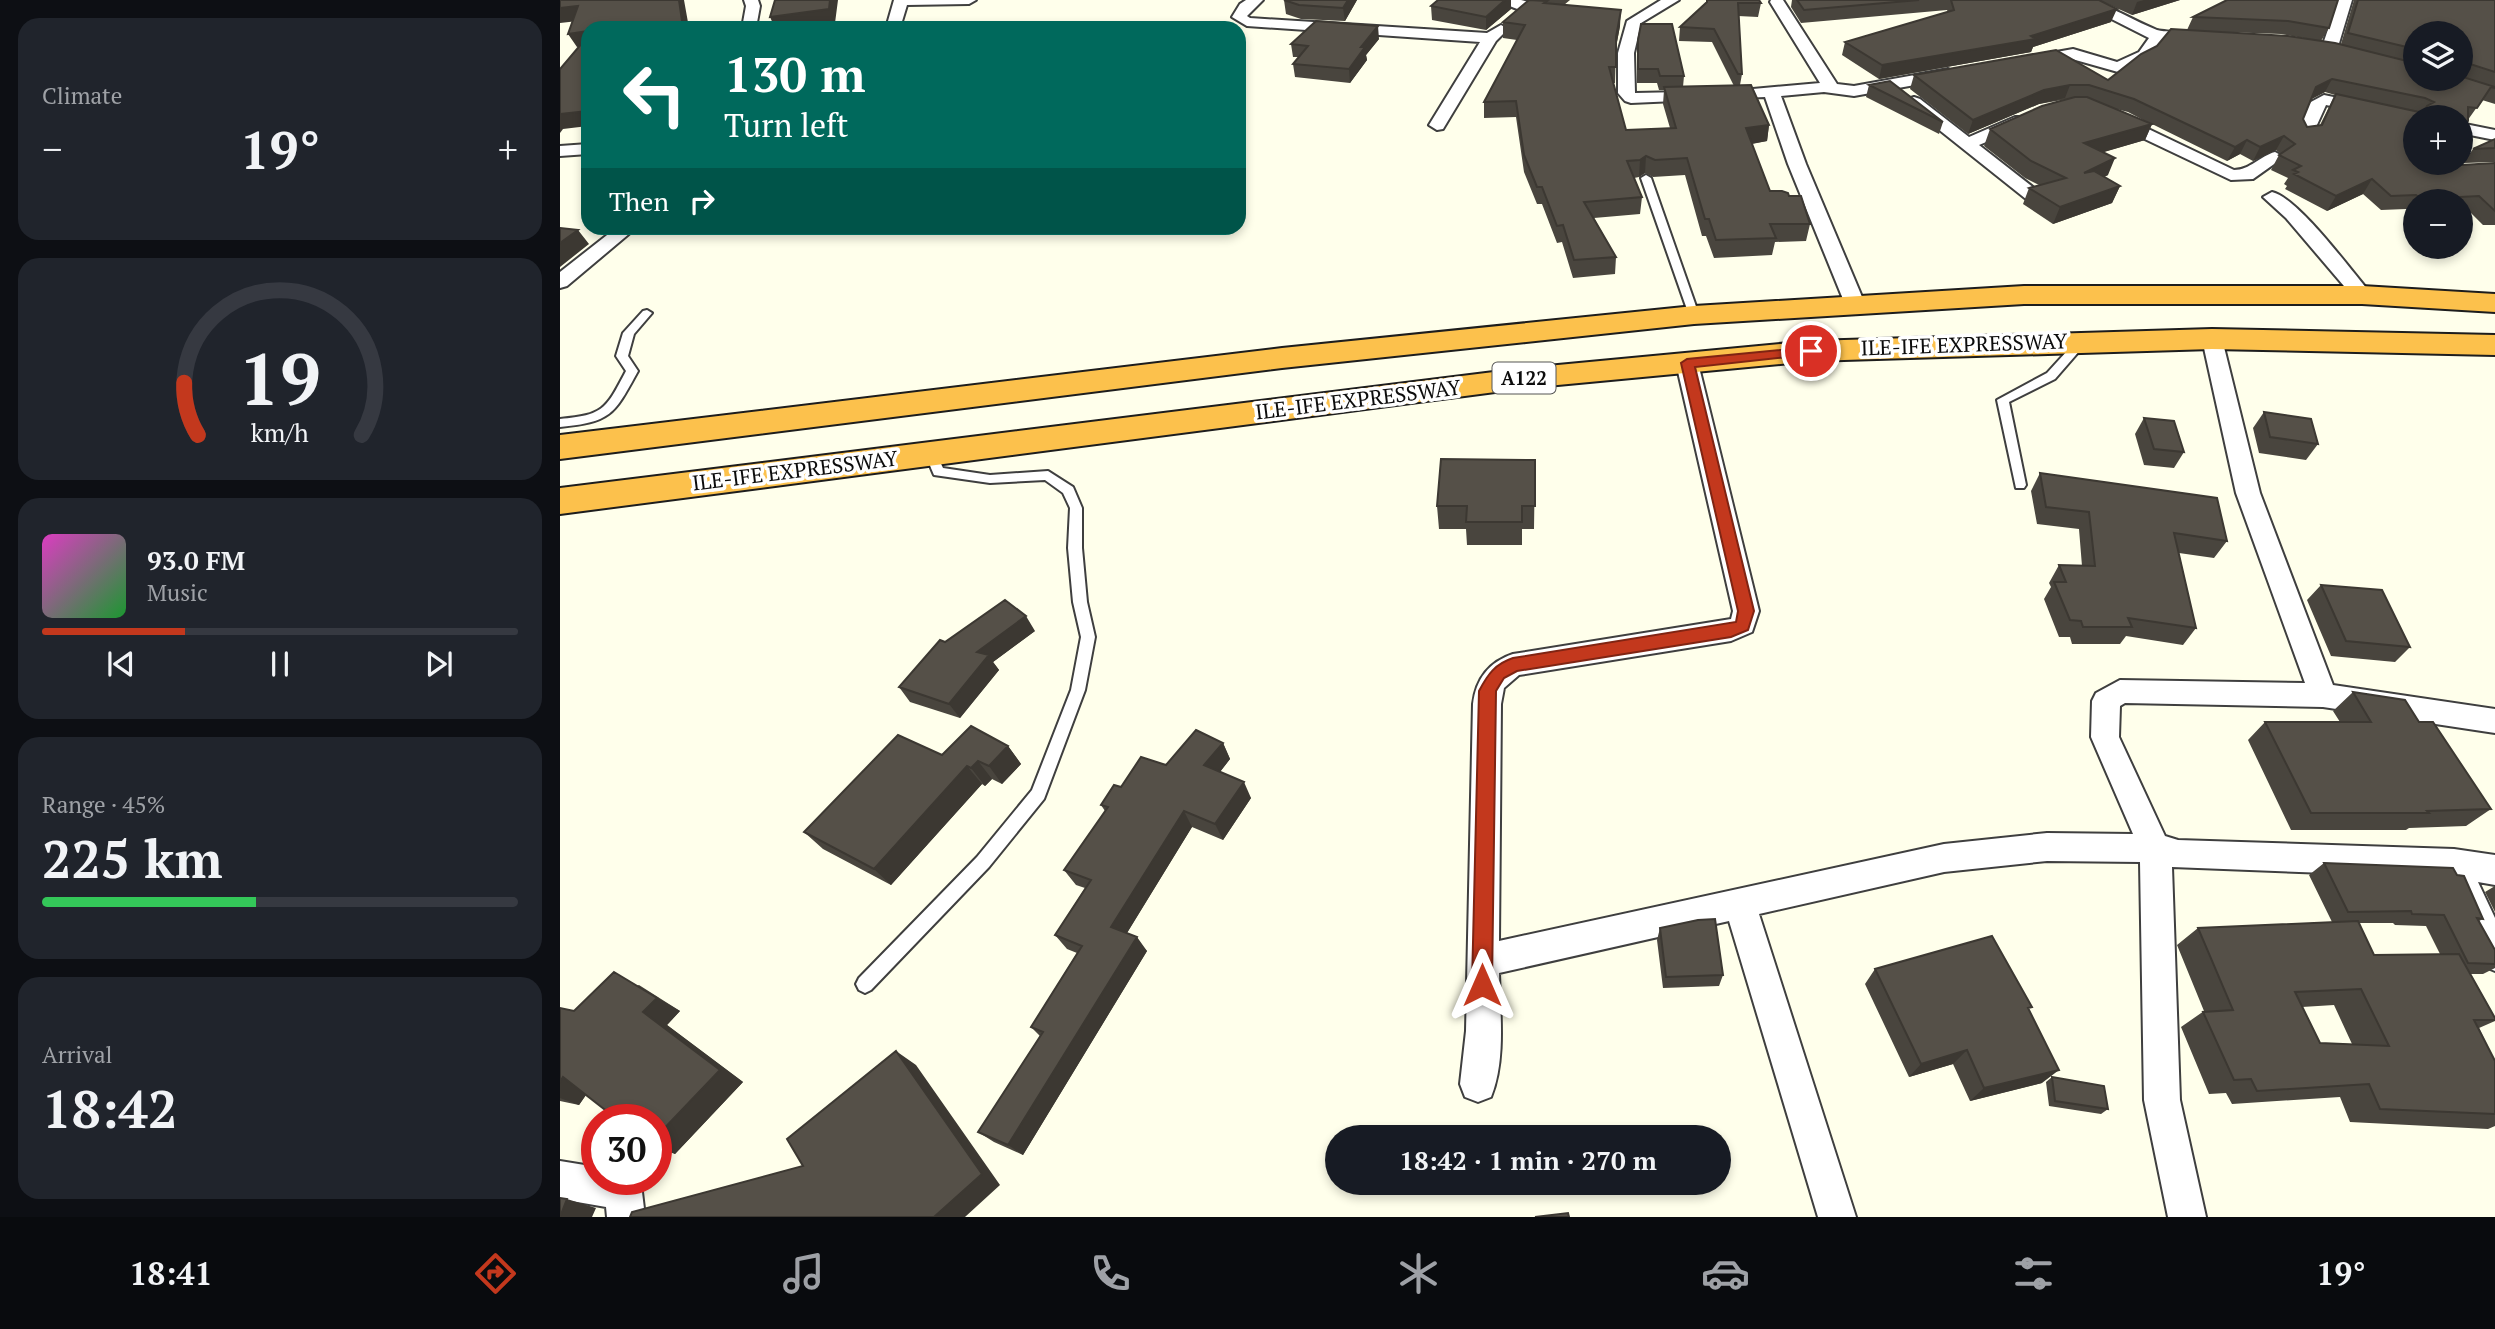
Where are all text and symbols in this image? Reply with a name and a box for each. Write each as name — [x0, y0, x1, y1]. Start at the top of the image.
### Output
map controls — [2403, 21, 2473, 259]
button: layers — [2403, 21, 2473, 91]
text: 130 m — [724, 41, 866, 106]
icon: left — [609, 49, 700, 140]
text: Climate — [42, 80, 122, 111]
text: Turn left — [724, 104, 848, 146]
button: + — [2403, 105, 2473, 175]
text: 19° — [240, 115, 320, 184]
text: − — [42, 124, 62, 174]
text: + — [498, 124, 518, 174]
icon: right — [683, 182, 721, 220]
text: Then — [609, 184, 669, 218]
button: − — [2403, 189, 2473, 259]
pin — [1781, 321, 1841, 381]
street label: ILE-IFE EXPRESSWAY — [1860, 326, 2068, 362]
text: 19 — [239, 329, 321, 426]
icon: arrive — [1792, 332, 1830, 370]
road number: A122 — [1492, 362, 1556, 394]
street label: ILE-IFE EXPRESSWAY — [1254, 372, 1463, 426]
text: km/h — [251, 415, 309, 448]
street label: ILE-IFE EXPRESSWAY — [691, 443, 900, 497]
text: 93.0 FM — [147, 543, 245, 577]
text: Music — [147, 577, 208, 608]
icon: previous — [102, 645, 140, 683]
icon: pause — [261, 645, 299, 683]
icon: next — [420, 645, 458, 683]
text: Range · 45% — [42, 789, 165, 820]
text: 225 km — [42, 824, 223, 893]
position arrow — [1445, 948, 1519, 1022]
text: Arrival — [42, 1039, 113, 1070]
text: 18:42 — [42, 1074, 177, 1143]
speed limit sign: 30 — [581, 1104, 672, 1195]
text: 18:42 · 1 min · 270 m — [1399, 1143, 1657, 1177]
icon: directions — [471, 1249, 520, 1298]
icon: music — [779, 1249, 828, 1298]
icon: phone — [1086, 1249, 1135, 1298]
icon: climate — [1394, 1249, 1443, 1298]
icon: car — [1701, 1249, 1750, 1298]
icon: filters — [2009, 1249, 2058, 1298]
text: 18:41 — [129, 1252, 213, 1294]
text: 19° — [2316, 1252, 2366, 1294]

